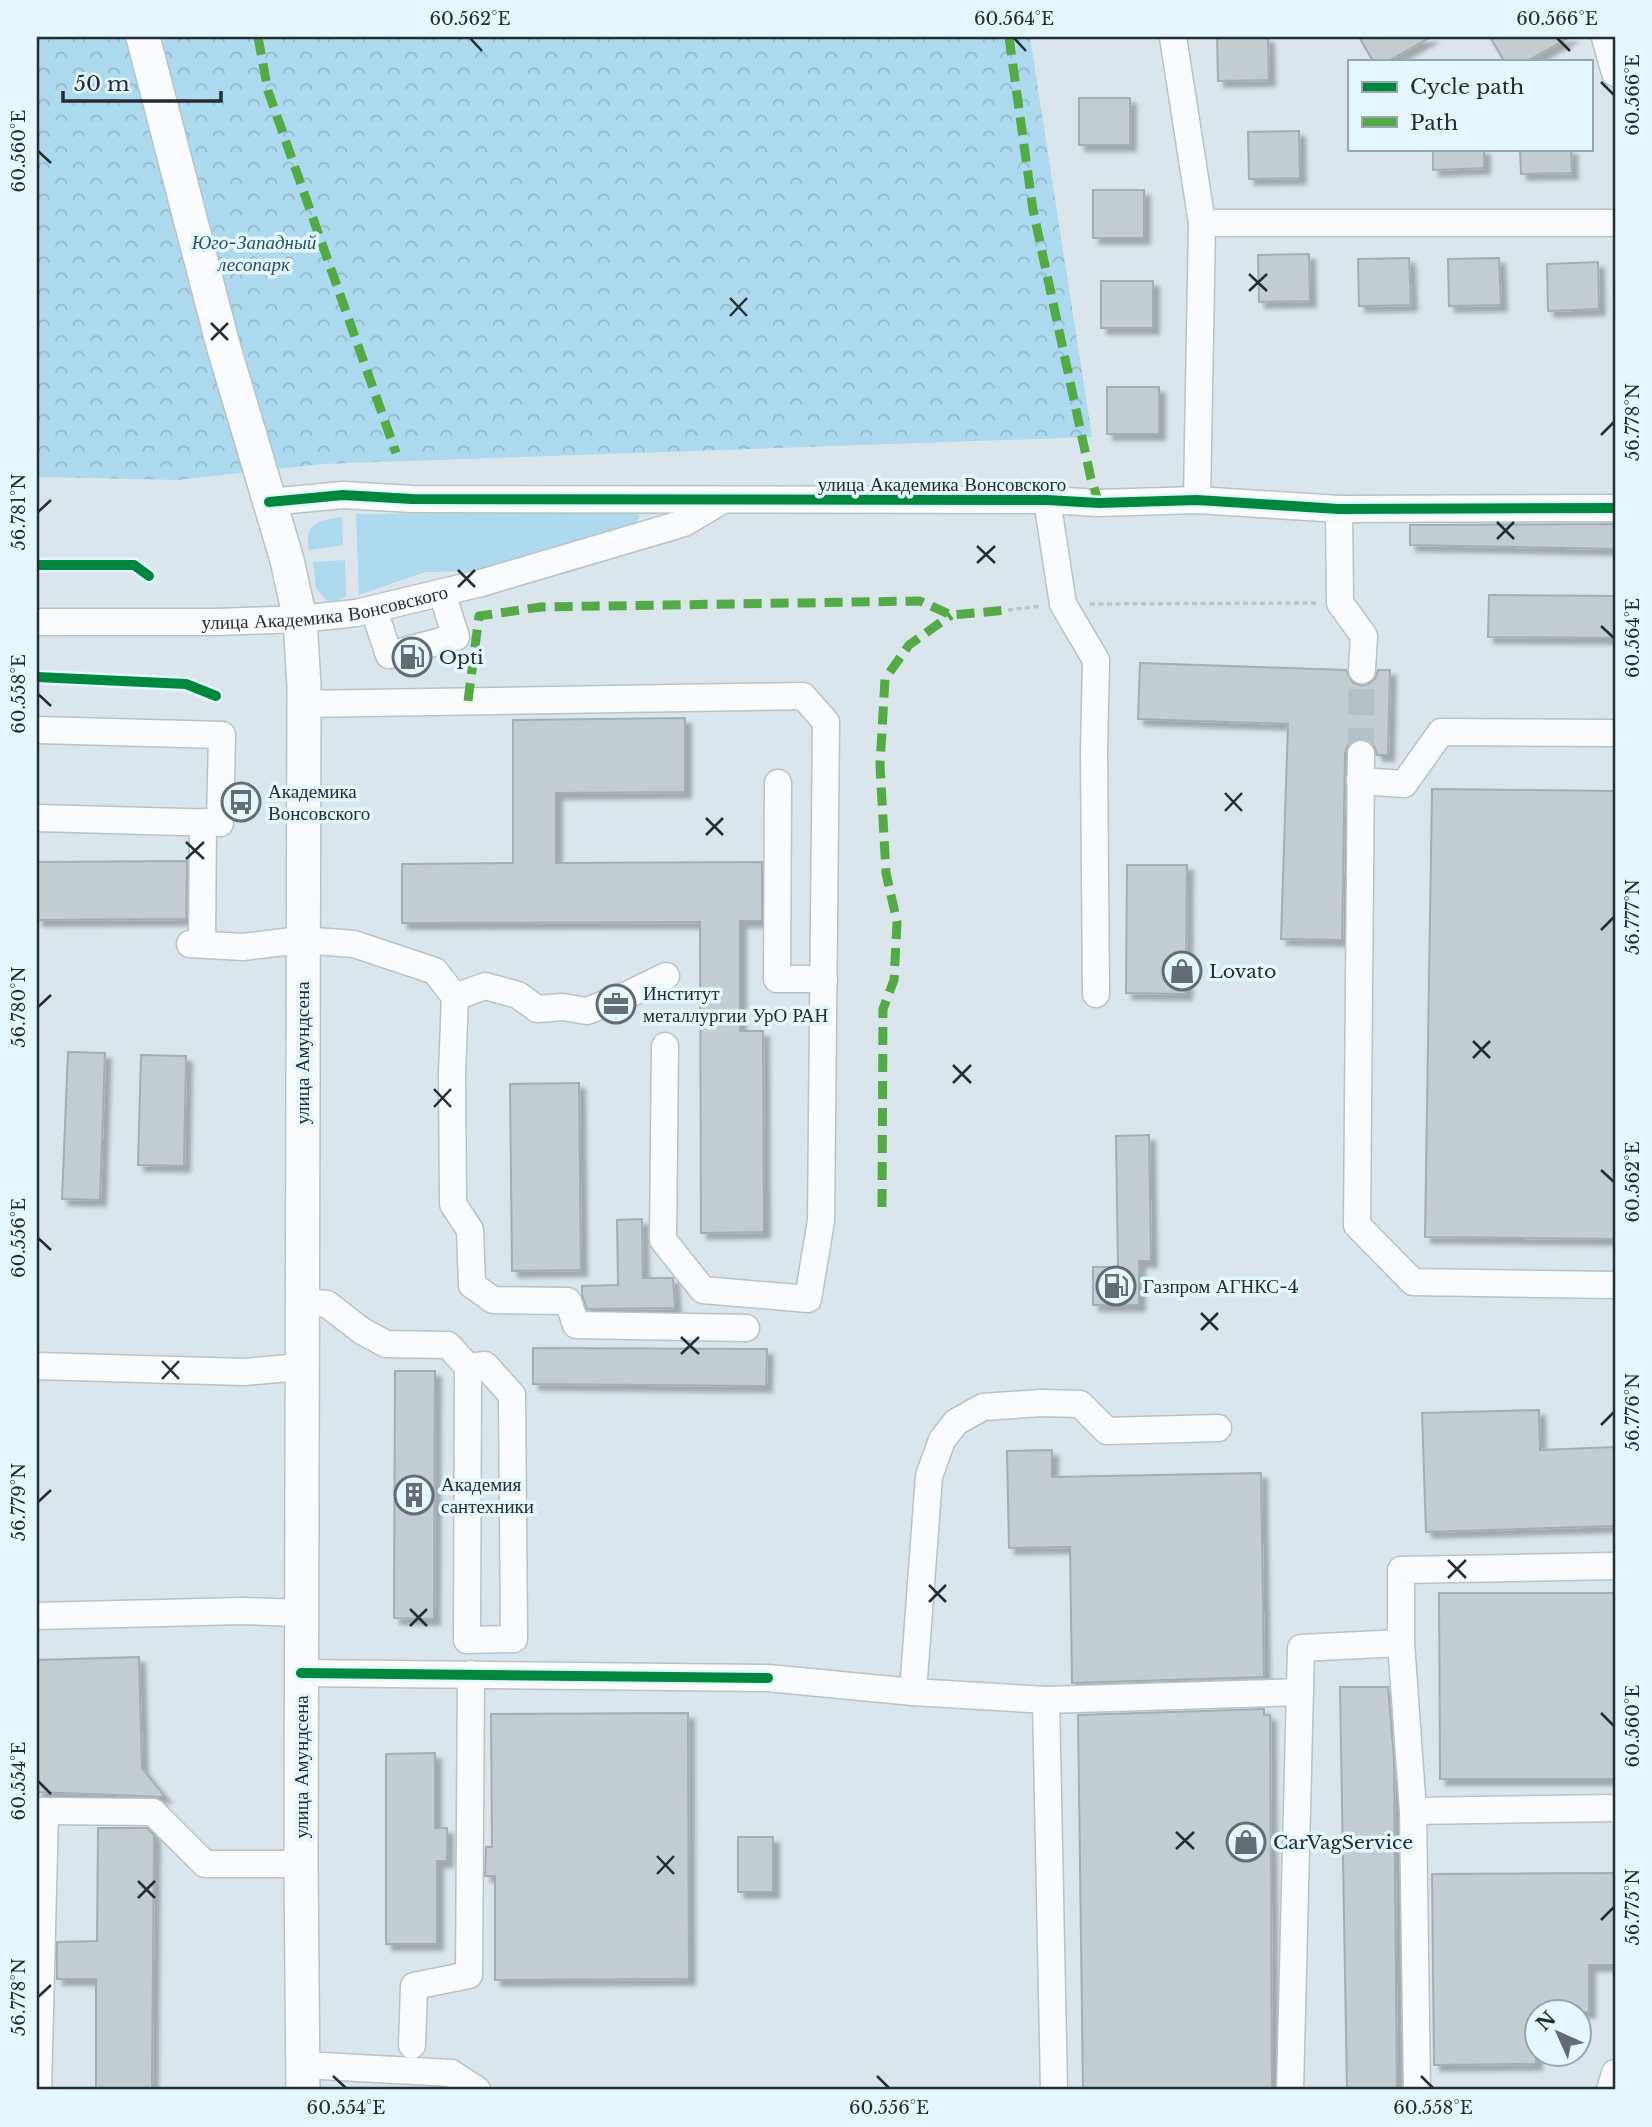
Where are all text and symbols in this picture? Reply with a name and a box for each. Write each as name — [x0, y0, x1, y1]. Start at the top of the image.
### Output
text: 60.562°E — [430, 8, 511, 30]
text: 60.564°E — [974, 8, 1054, 30]
text: 60.566°E — [1516, 8, 1598, 30]
text: 60.566°E — [1622, 54, 1644, 136]
scale bar — [63, 60, 220, 104]
legend — [1348, 60, 1592, 150]
text: 50 m — [74, 71, 130, 97]
text: Cycle path — [1410, 74, 1524, 100]
text: 60.560°E — [8, 110, 30, 192]
text: Path — [1410, 110, 1458, 136]
park label: Юго-Западный лесопарк — [191, 231, 317, 276]
text: 56.778°N — [1622, 383, 1644, 461]
street label: улица Академика Вонсовского — [818, 473, 1066, 496]
text: 56.781°N — [8, 474, 30, 550]
street label: улица Академика Вонсовского — [202, 580, 450, 634]
text: 60.564°E — [1622, 598, 1644, 678]
fuel station icon: Opti — [391, 636, 433, 678]
place label: Opti — [439, 646, 484, 669]
text: 60.558°E — [8, 654, 30, 734]
place label: Академика Вонсовского — [268, 780, 370, 825]
bus stop icon: Академика Вонсовского — [220, 781, 262, 823]
text: 56.777°N — [1622, 879, 1644, 955]
shop icon: Lovato — [1161, 950, 1203, 992]
place label: Lovato — [1209, 960, 1276, 983]
text: 56.780°N — [8, 966, 30, 1048]
street label: улица Амундсена — [291, 981, 314, 1125]
place label: Институт металлургии УрО РАН — [643, 982, 828, 1027]
office icon: Институт металлургии УрО РАН — [595, 983, 637, 1025]
text: 60.562°E — [1622, 1142, 1644, 1223]
text: 60.556°E — [8, 1198, 30, 1278]
fuel station icon: Газпром АГНКС-4 — [1095, 1265, 1137, 1307]
place label: Газпром АГНКС-4 — [1143, 1275, 1299, 1298]
text: 56.776°N — [1622, 1373, 1644, 1451]
text: 56.779°N — [8, 1463, 30, 1541]
place label: Академия сантехники — [441, 1473, 534, 1518]
building icon: Академия сантехники — [393, 1474, 435, 1516]
text: 60.560°E — [1622, 1685, 1644, 1767]
street label: улица Амундсена — [290, 1695, 313, 1839]
text: 60.554°E — [8, 1742, 30, 1820]
shop icon: CarVagService — [1225, 1821, 1267, 1863]
place label: CarVagService — [1273, 1831, 1413, 1854]
text: 56.775°N — [1622, 1869, 1644, 1945]
text: 56.778°N — [8, 1958, 30, 2036]
north arrow — [1522, 1997, 1592, 2068]
text: N — [1532, 2007, 1561, 2036]
text: 60.554°E — [307, 2097, 385, 2119]
text: 60.556°E — [849, 2097, 929, 2119]
text: 60.558°E — [1393, 2097, 1473, 2119]

